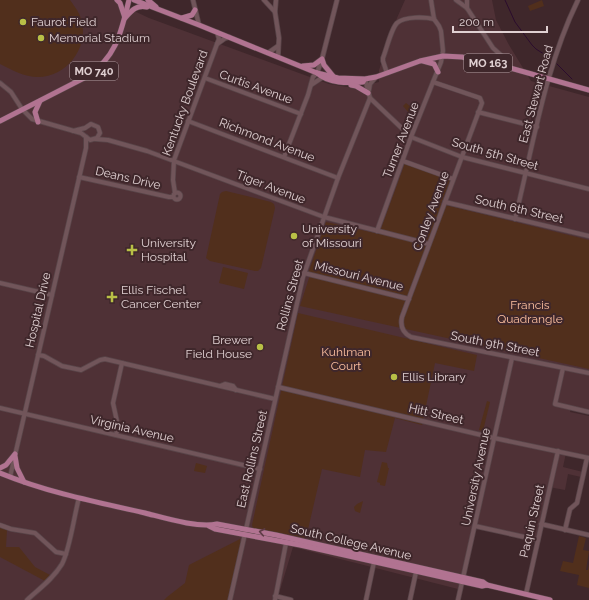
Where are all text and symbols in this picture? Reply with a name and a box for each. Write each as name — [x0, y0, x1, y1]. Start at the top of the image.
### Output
scale bar — [453, 8, 547, 34]
place label: Faurot Field — [31, 15, 97, 29]
text: 200 m — [459, 15, 494, 29]
marker: Faurot Field — [18, 17, 28, 27]
place label: Memorial Stadium — [49, 31, 150, 45]
marker: Memorial Stadium — [36, 33, 46, 43]
street label: East Stewart Road — [516, 43, 556, 145]
street label: Kentucky Boulevard — [159, 48, 211, 158]
road number: MO 163 — [464, 54, 512, 72]
road number: MO 740 — [70, 62, 118, 80]
street label: Curtis Avenue — [218, 67, 294, 107]
street label: Turner Avenue — [380, 100, 422, 180]
street label: Richmond Avenue — [217, 115, 317, 165]
street label: South 5th Street — [450, 135, 540, 173]
street label: Deans Drive — [94, 164, 162, 192]
street label: Tiger Avenue — [234, 167, 308, 207]
street label: Conley Avenue — [410, 169, 452, 253]
street label: South 6th Street — [473, 192, 565, 226]
place label: University of Missouri — [302, 222, 362, 250]
marker: University of Missouri — [289, 231, 299, 241]
place label: University Hospital — [141, 236, 196, 264]
marker: University Hospital — [126, 244, 138, 256]
street label: Rollins Street — [274, 258, 306, 332]
street label: Missouri Avenue — [313, 258, 405, 294]
street label: Hospital Drive — [23, 271, 53, 349]
place label: Ellis Fischel Cancer Center — [121, 283, 202, 311]
marker: Ellis Fischel Cancer Center — [106, 291, 118, 303]
park label: Francis Quadrangle — [497, 298, 563, 326]
street label: South 9th Street — [449, 329, 541, 359]
place label: Brewer Field House — [186, 333, 253, 361]
marker: Brewer Field House — [255, 342, 265, 352]
park label: Kuhlman Court — [321, 345, 371, 373]
place label: Ellis Library — [402, 370, 466, 384]
marker: Ellis Library — [389, 372, 399, 382]
street label: Hitt Street — [407, 401, 465, 427]
street label: East Rollins Street — [234, 409, 270, 509]
street label: Virginia Avenue — [89, 413, 175, 445]
street label: University Avenue — [459, 427, 493, 527]
street label: Paquin Street — [517, 483, 547, 559]
street label: South College Avenue — [289, 521, 413, 563]
one-way arrow — [258, 529, 265, 537]

